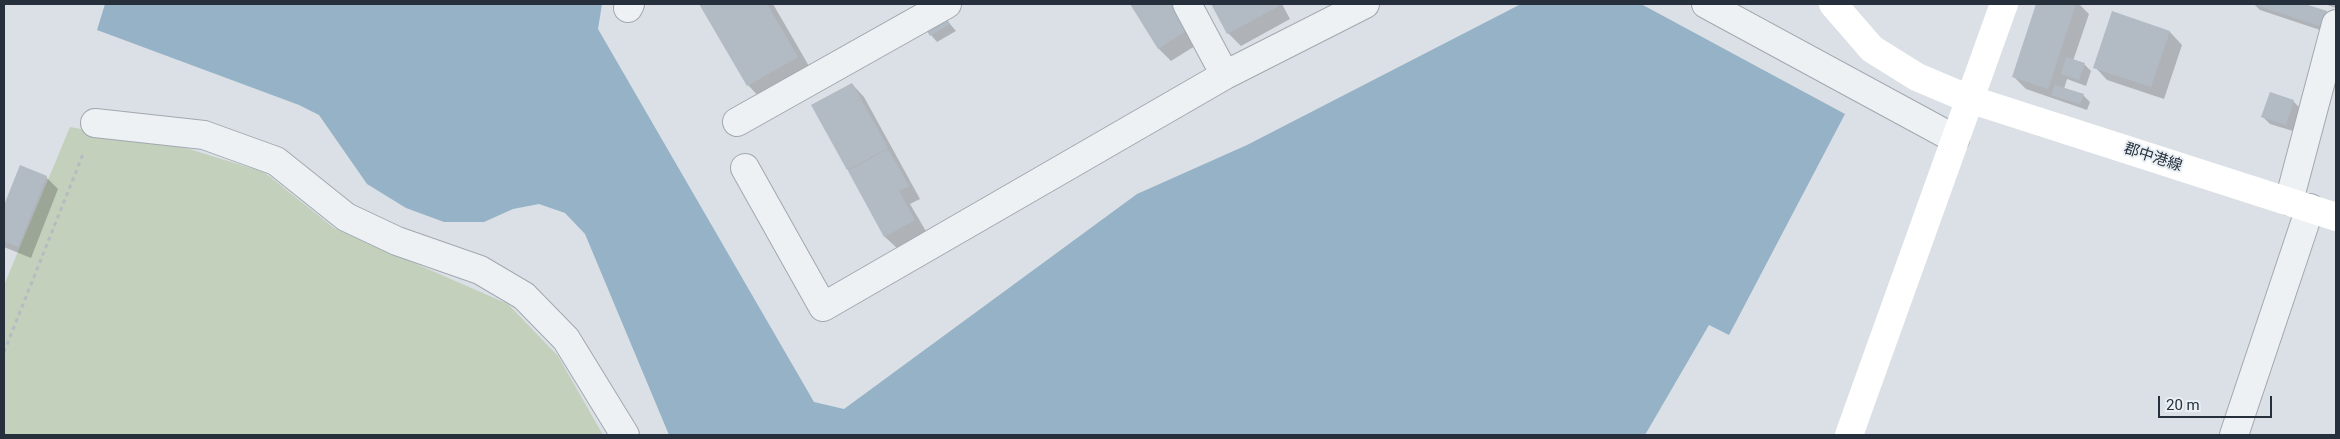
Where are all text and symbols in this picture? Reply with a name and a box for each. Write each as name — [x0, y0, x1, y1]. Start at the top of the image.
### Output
street label: 郡中港線 — [2122, 140, 2184, 176]
scale bar — [2160, 386, 2274, 418]
text: 20 m — [2166, 396, 2200, 414]

